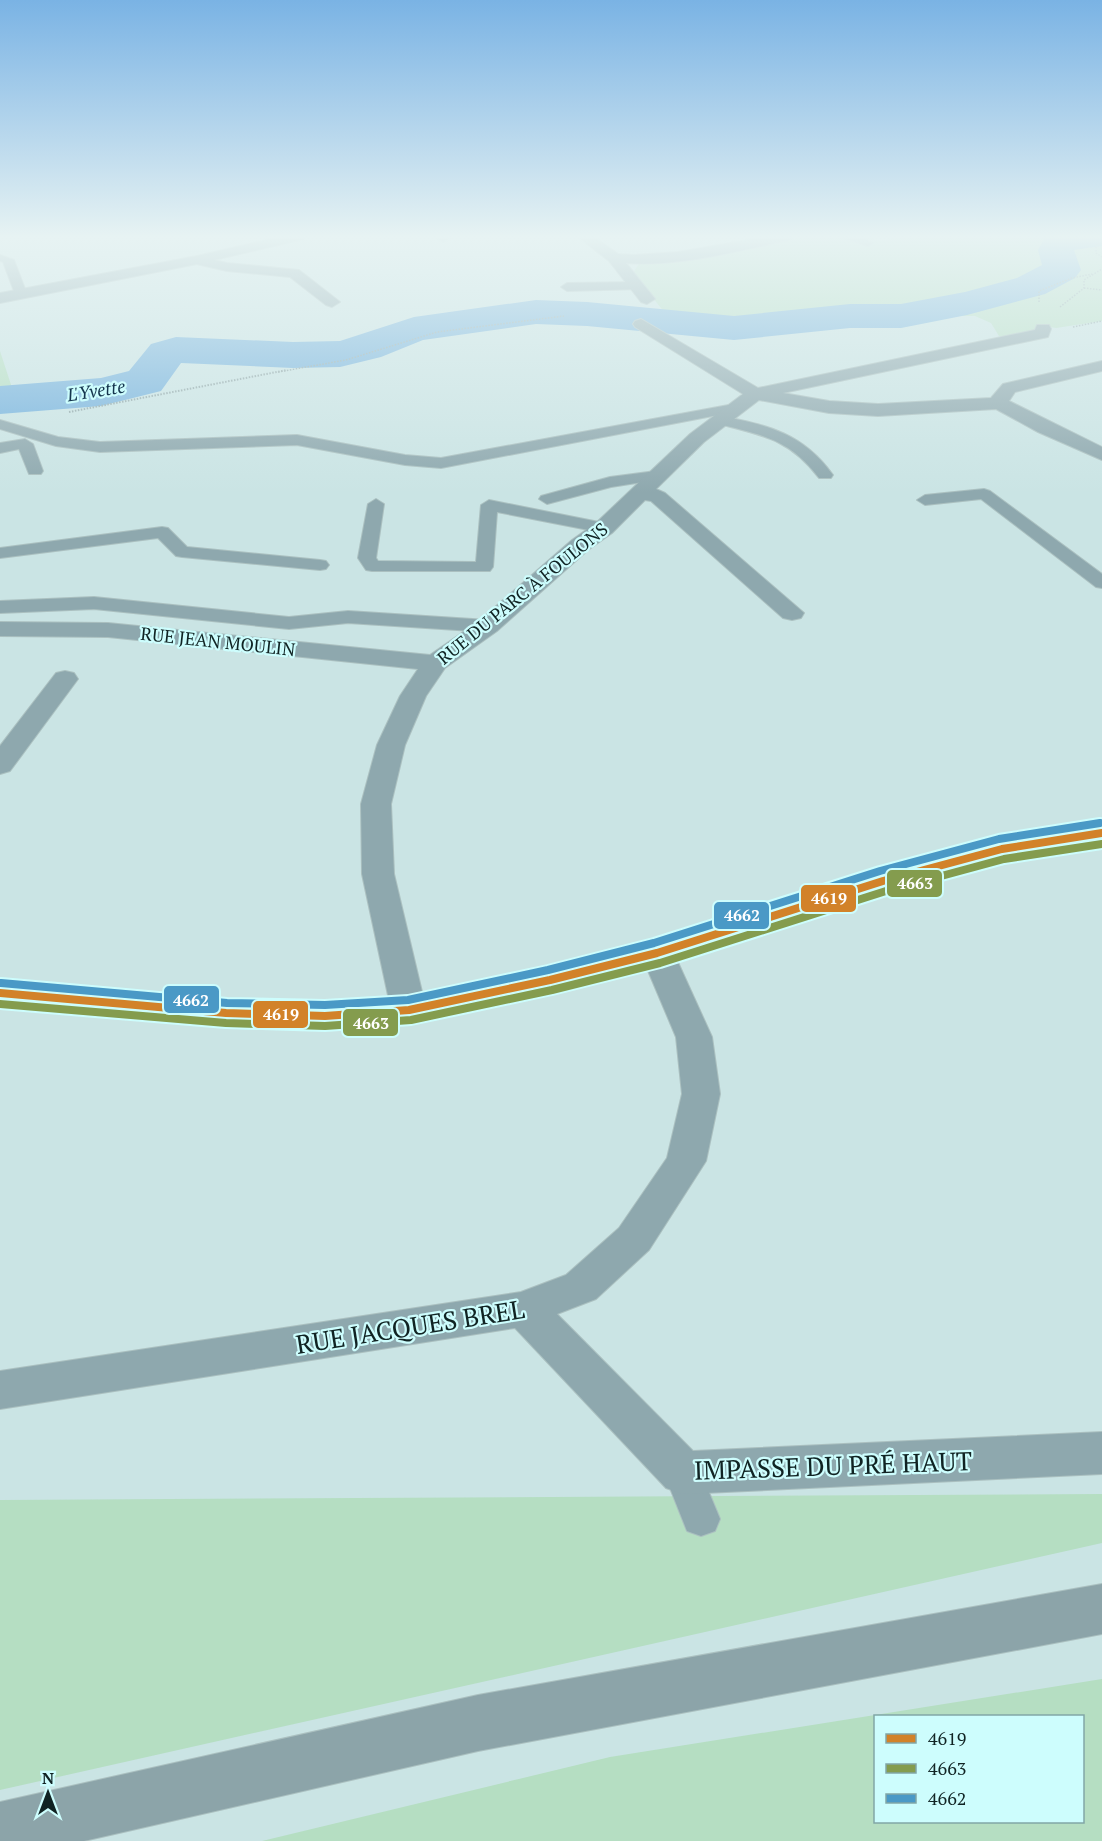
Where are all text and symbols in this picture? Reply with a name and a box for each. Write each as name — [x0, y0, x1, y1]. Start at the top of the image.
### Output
water label: L'Yvette — [64, 374, 127, 407]
street label: RUE DU PARC À FOULONS — [432, 517, 612, 669]
street label: RUE JEAN MOULIN — [140, 621, 296, 661]
line badge: 4663 — [886, 869, 943, 898]
text: 4663 — [897, 872, 933, 894]
line badge: 4619 — [800, 884, 857, 913]
text: 4619 — [811, 887, 847, 909]
line badge: 4662 — [713, 901, 770, 930]
text: 4662 — [724, 904, 760, 926]
line badge: 4662 — [163, 985, 220, 1014]
text: 4662 — [173, 989, 209, 1011]
line badge: 4619 — [252, 1000, 309, 1029]
text: 4619 — [263, 1003, 299, 1025]
line badge: 4663 — [342, 1008, 399, 1037]
text: 4663 — [353, 1012, 389, 1034]
street label: RUE JACQUES BREL — [293, 1291, 527, 1361]
street label: IMPASSE DU PRÉ HAUT — [693, 1443, 973, 1487]
legend — [874, 1715, 1084, 1823]
text: 4619 — [928, 1726, 966, 1750]
text: 4663 — [928, 1756, 966, 1780]
north arrow — [18, 1763, 78, 1823]
text: N — [42, 1767, 54, 1789]
text: 4662 — [928, 1786, 966, 1810]

